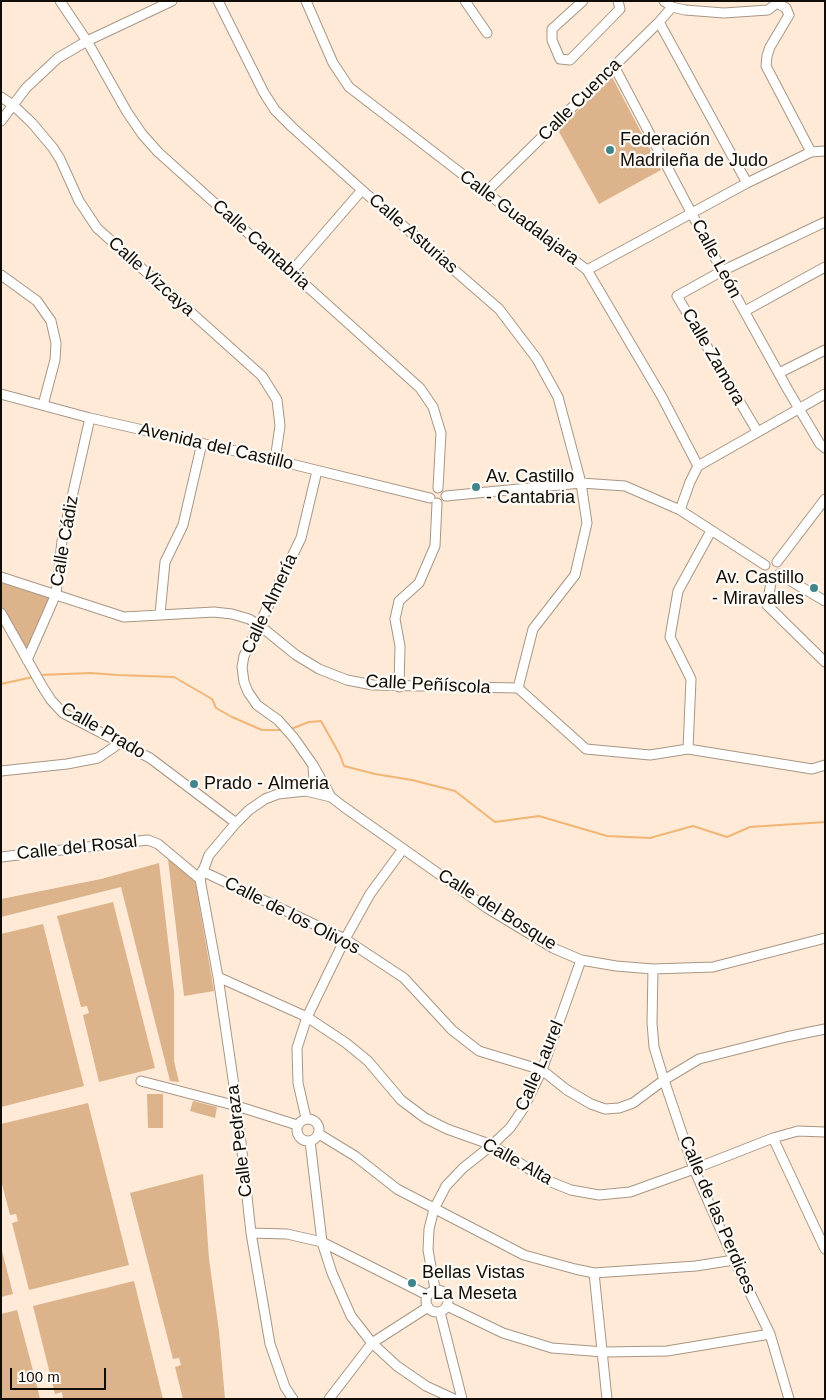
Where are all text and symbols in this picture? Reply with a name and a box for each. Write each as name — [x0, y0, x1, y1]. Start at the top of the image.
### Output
street label: Calle Cuenca — [534, 54, 626, 146]
place label: Federación Madrileña de Judo — [620, 129, 768, 172]
marker: Federación Madrileña de Judo — [604, 144, 616, 156]
street label: Calle Guadalajara — [455, 166, 583, 270]
street label: Calle Asturias — [364, 189, 462, 279]
street label: Calle Cantabria — [208, 195, 314, 295]
street label: Calle León — [686, 216, 746, 302]
street label: Calle Vizcaya — [103, 233, 199, 321]
street label: Calle Zamora — [677, 305, 749, 409]
street label: Avenida del Castillo — [137, 419, 295, 475]
place label: Av. Castillo - Cantabria — [486, 466, 575, 508]
marker: Av. Castillo - Cantabria — [470, 481, 482, 493]
street label: Calle Cádiz — [46, 494, 84, 588]
street label: Calle Almería — [237, 550, 303, 658]
place label: Av. Castillo - Miravalles — [712, 567, 804, 610]
marker: Av. Castillo - Miravalles — [808, 582, 820, 594]
street label: Calle Peñíscola — [365, 671, 491, 699]
street label: Calle Prado — [57, 698, 149, 764]
place label: Prado - Almeria — [204, 773, 329, 795]
marker: Prado - Almeria — [188, 778, 200, 790]
street label: Calle del Rosal — [16, 831, 138, 865]
street label: Calle del Bosque — [434, 865, 560, 955]
street label: Calle de los Olivos — [221, 873, 363, 959]
street label: Calle Laurel — [511, 1018, 569, 1114]
street label: Calle Pedraza — [222, 1084, 258, 1198]
street label: Calle de las Perdices — [674, 1133, 760, 1297]
street label: Calle Alta — [478, 1134, 556, 1190]
place label: Bellas Vistas - La Meseta — [422, 1262, 525, 1304]
marker: Bellas Vistas - La Meseta — [406, 1277, 418, 1289]
scale bar — [12, 1358, 109, 1390]
text: 100 m — [18, 1368, 60, 1385]

